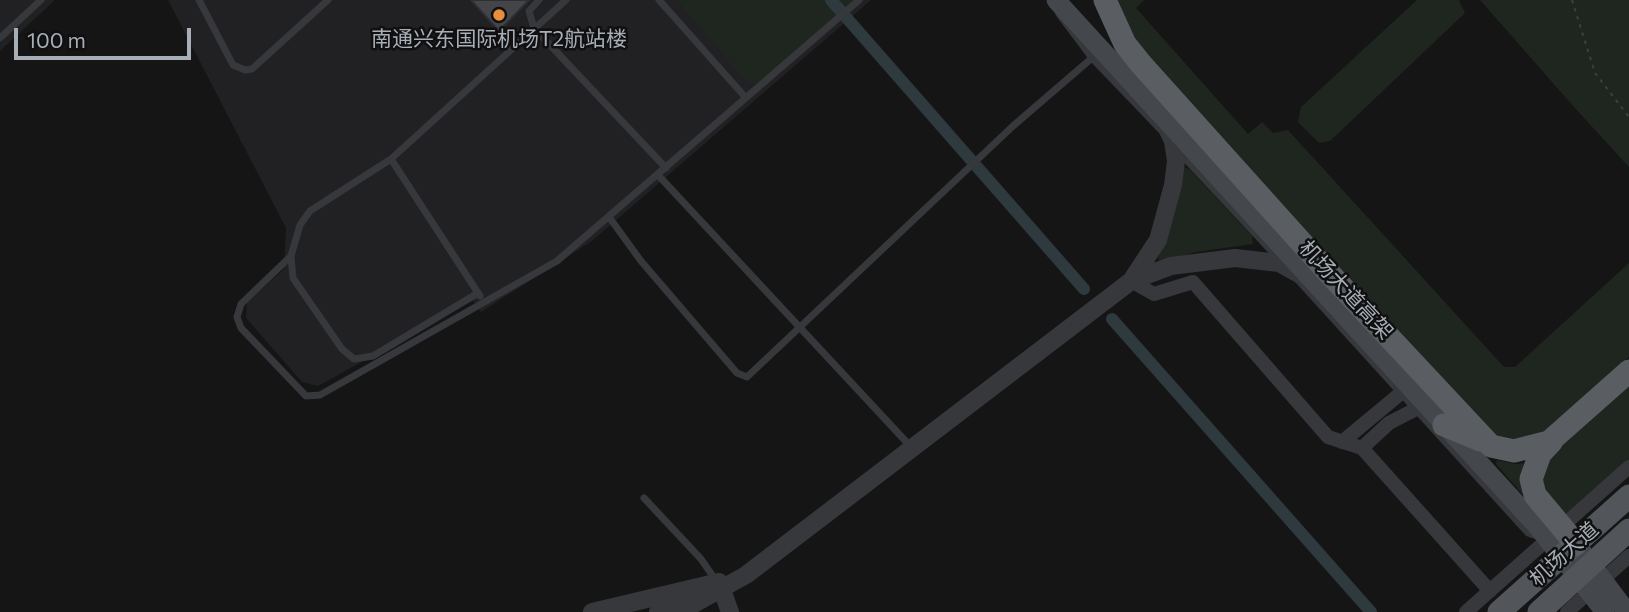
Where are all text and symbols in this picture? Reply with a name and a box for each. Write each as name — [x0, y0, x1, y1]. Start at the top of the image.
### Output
marker: 南通兴东国际机场T2航站楼 — [491, 7, 507, 23]
scale bar — [18, 14, 194, 58]
place label: 南通兴东国际机场T2航站楼 — [371, 26, 627, 52]
text: 100 m — [27, 27, 86, 52]
street label: 机场大道高架 — [1294, 235, 1398, 345]
street label: 机场大道 — [1524, 517, 1604, 591]

